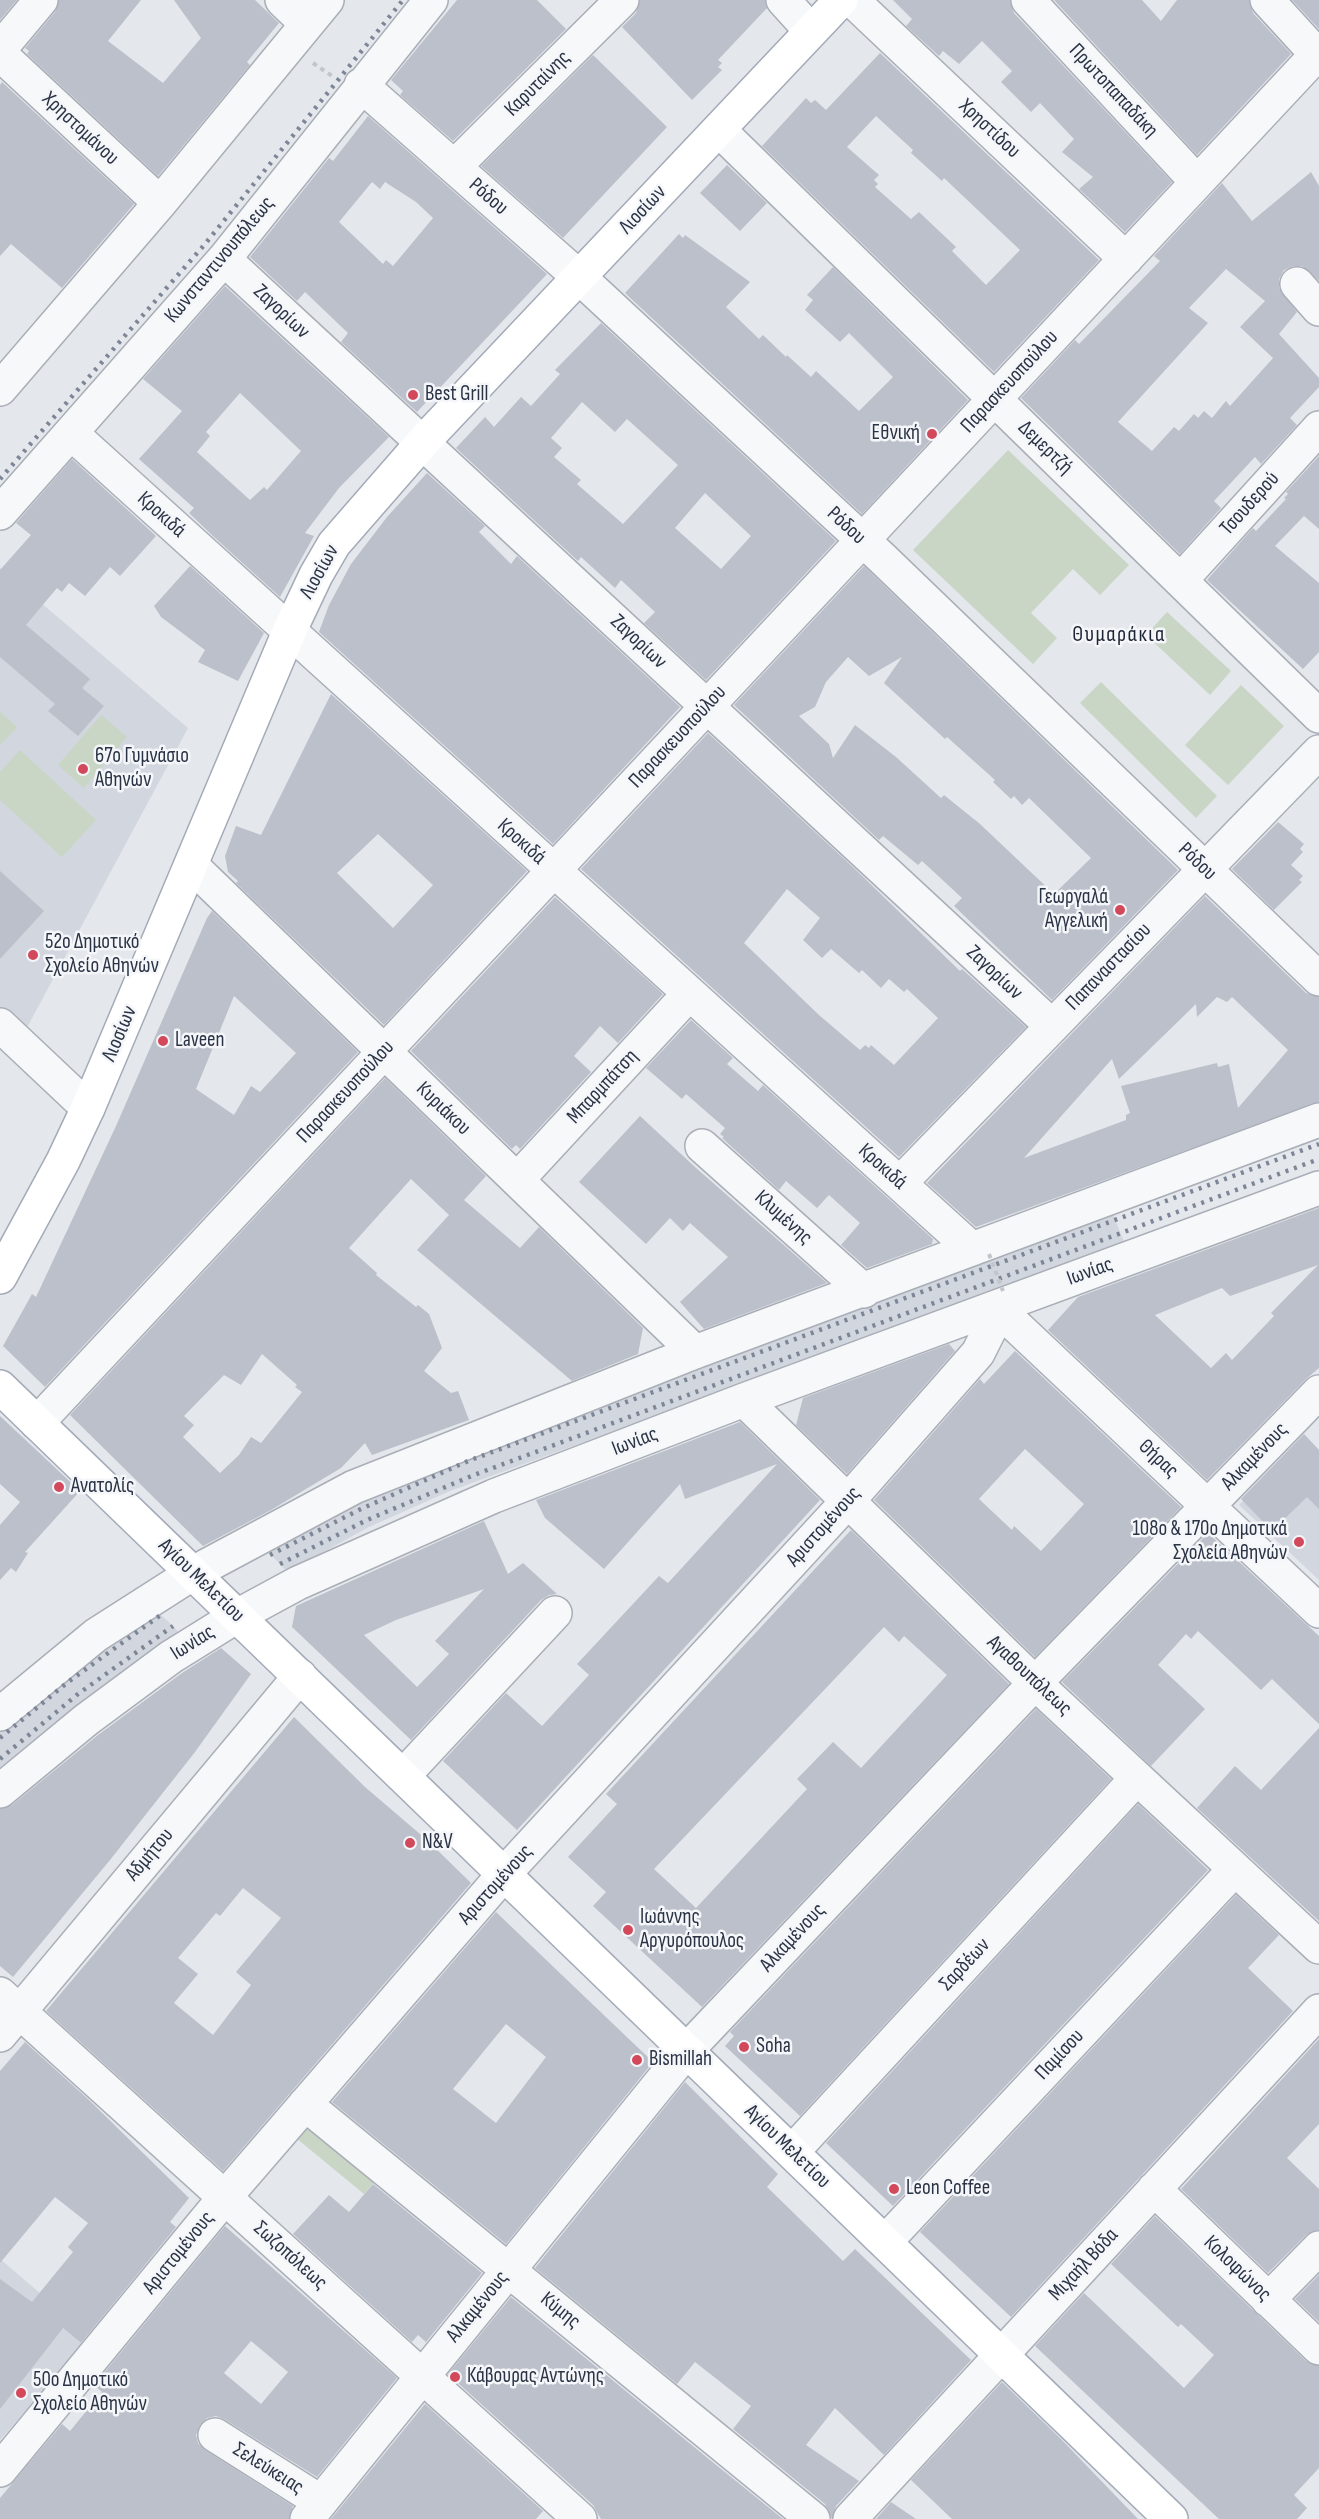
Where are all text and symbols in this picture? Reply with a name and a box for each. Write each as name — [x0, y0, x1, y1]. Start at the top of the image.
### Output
street label: Πρωτοπαπαδάκη — [1063, 39, 1163, 143]
street label: Καρυταίνης — [500, 46, 576, 122]
street label: Χρηστομάνου — [36, 87, 124, 171]
street label: Χρηστίδου — [953, 94, 1025, 164]
street label: Ρόδου — [463, 173, 513, 221]
street label: Λιοσίων — [614, 180, 672, 240]
street label: Κωνσταντινουπόλεως — [160, 192, 280, 328]
street label: Ζαγορίων — [247, 280, 315, 344]
street label: Παρασκευοπούλου — [956, 325, 1064, 439]
place label: Best Grill — [425, 382, 488, 408]
marker: Best Grill — [406, 388, 420, 402]
street label: Δεμερτζή — [1012, 416, 1078, 480]
place label: Εθνική — [872, 421, 920, 447]
marker: Εθνική — [925, 427, 939, 441]
street label: Τσουδερού — [1215, 467, 1285, 541]
street label: Κροκιδά — [131, 487, 191, 543]
street label: Ρόδου — [821, 502, 871, 550]
street label: Λιοσίων — [295, 541, 345, 603]
street label: Ζαγορίων — [604, 610, 672, 674]
district label: Θυμαράκια — [1072, 622, 1166, 648]
street label: Παρασκευοπούλου — [624, 680, 732, 794]
place label: 67ο Γυμνάσιο Αθηνών — [95, 744, 189, 794]
marker: 67ο Γυμνάσιο Αθηνών — [76, 762, 90, 776]
street label: Κροκιδά — [491, 814, 551, 870]
street label: Ρόδου — [1172, 838, 1222, 886]
place label: Γεωργαλά Αγγελική — [1038, 885, 1108, 935]
marker: Γεωργαλά Αγγελική — [1113, 903, 1127, 917]
street label: Παπαναστασίου — [1061, 918, 1157, 1016]
place label: 52ο Δημοτικό Σχολείο Αθηνών — [45, 930, 159, 980]
street label: Ζαγορίων — [960, 941, 1028, 1005]
marker: 52ο Δημοτικό Σχολείο Αθηνών — [26, 948, 40, 962]
street label: Λιοσίων — [97, 1003, 143, 1065]
place label: Laveen — [175, 1028, 225, 1054]
marker: Laveen — [156, 1034, 170, 1048]
street label: Παρασκευοπούλου — [292, 1035, 400, 1149]
street label: Μπαρμπάτση — [562, 1045, 644, 1129]
street label: Κυριάκου — [411, 1077, 475, 1141]
street label: Κροκιδά — [852, 1139, 912, 1195]
street label: Κλυμένης — [749, 1185, 817, 1251]
street label: Ιωνίας — [1064, 1252, 1116, 1292]
street label: Αλκαμένους — [1216, 1418, 1294, 1496]
street label: Ιωνίας — [608, 1422, 662, 1462]
street label: Θήρας — [1133, 1434, 1183, 1484]
place label: Ανατολίς — [71, 1474, 134, 1500]
marker: Ανατολίς — [52, 1480, 66, 1494]
street label: Αριστομένους — [781, 1482, 867, 1572]
place label: 108ο & 170ο Δημοτικά Σχολεία Αθηνών — [1133, 1517, 1287, 1567]
street label: Αγίου Μελετίου — [153, 1534, 249, 1628]
marker: 108ο & 170ο Δημοτικά Σχολεία Αθηνών — [1292, 1535, 1306, 1549]
street label: Ιωνίας — [166, 1620, 220, 1666]
street label: Αγαθουπόλεως — [981, 1630, 1077, 1722]
street label: Αδμήτου — [121, 1823, 179, 1887]
place label: N&V — [422, 1830, 453, 1856]
marker: N&V — [403, 1836, 417, 1850]
street label: Αριστομένους — [453, 1840, 539, 1930]
street label: Αλκαμένους — [755, 1898, 831, 1978]
place label: Ιωάννης Αργυρόπουλος — [640, 1905, 744, 1955]
marker: Ιωάννης Αργυρόπουλος — [621, 1923, 635, 1937]
street label: Σαρδέων — [934, 1933, 996, 1997]
street label: Παμίσου — [1030, 2024, 1090, 2086]
place label: Soha — [756, 2034, 791, 2060]
marker: Soha — [737, 2040, 751, 2054]
place label: Bismillah — [649, 2047, 712, 2073]
marker: Bismillah — [630, 2053, 644, 2067]
street label: Αγίου Μελετίου — [739, 2100, 835, 2194]
place label: Leon Coffee — [906, 2176, 990, 2202]
marker: Leon Coffee — [887, 2182, 901, 2196]
street label: Αριστομένους — [138, 2206, 220, 2300]
street label: Σωζοπόλεως — [248, 2216, 332, 2296]
street label: Μιχαήλ Βόδα — [1044, 2223, 1124, 2307]
street label: Κολοφώνος — [1198, 2231, 1276, 2307]
street label: Αλκαμένους — [441, 2266, 515, 2348]
street label: Κύμης — [535, 2287, 585, 2335]
place label: Κάβουρας Αντώνης — [467, 2364, 604, 2390]
place label: 50ο Δημοτικό Σχολείο Αθηνών — [33, 2368, 147, 2418]
marker: Κάβουρας Αντώνης — [448, 2370, 462, 2384]
marker: 50ο Δημοτικό Σχολείο Αθηνών — [14, 2386, 28, 2400]
street label: Σελεύκειας — [228, 2437, 308, 2501]

